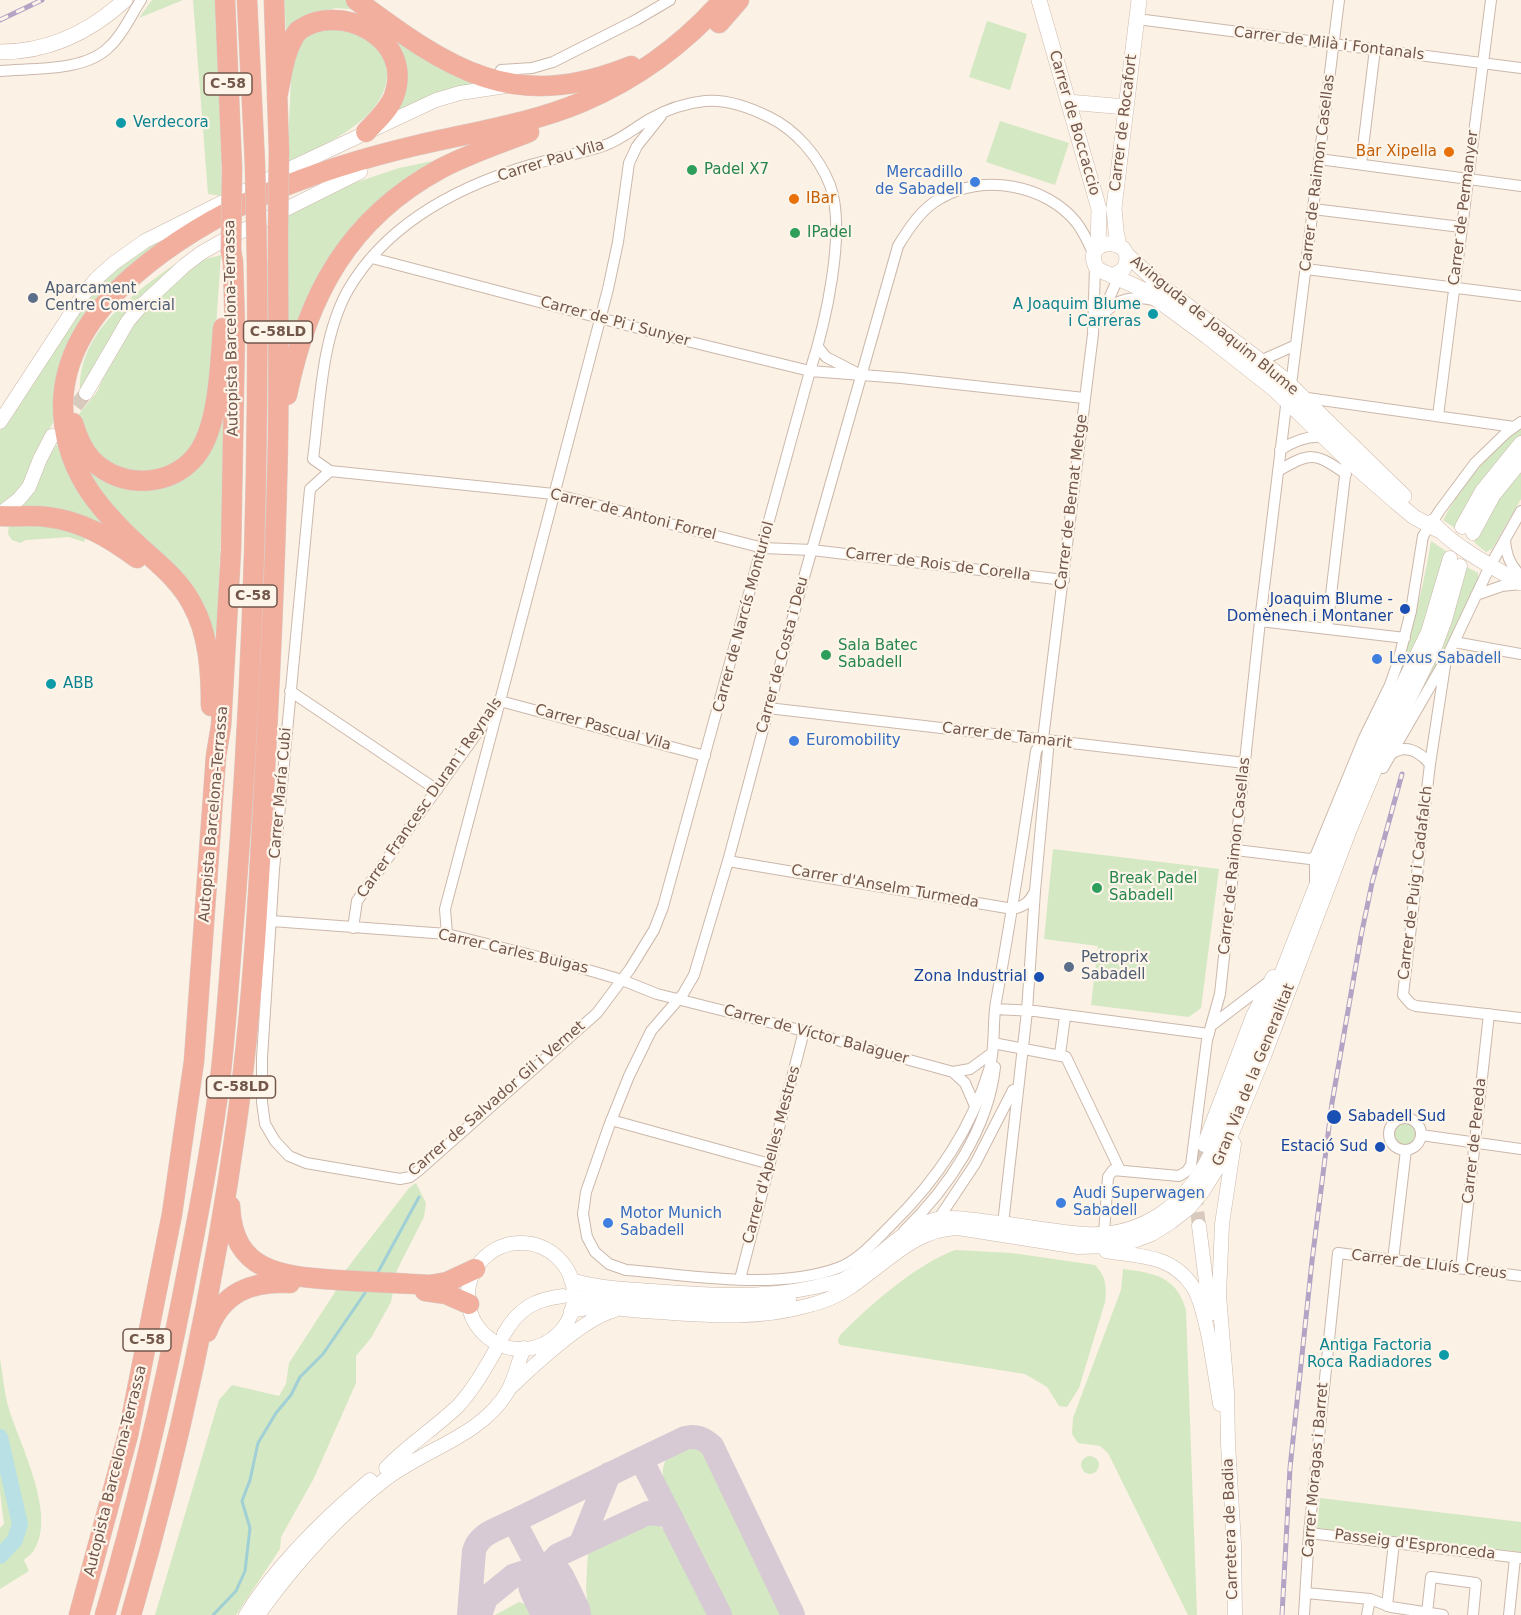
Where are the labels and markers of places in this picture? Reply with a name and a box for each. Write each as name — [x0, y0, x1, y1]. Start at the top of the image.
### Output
place label: Verdecora — [133, 114, 209, 132]
marker: Verdecora — [114, 116, 128, 130]
place label: Bar Xipella — [1356, 143, 1437, 161]
marker: Bar Xipella — [1442, 145, 1456, 159]
place label: Padel X7 — [704, 161, 769, 179]
marker: Padel X7 — [685, 163, 699, 177]
place label: Mercadillo de Sabadell — [875, 164, 963, 199]
marker: Mercadillo de Sabadell — [968, 175, 982, 189]
place label: IBar — [806, 190, 836, 208]
marker: IBar — [787, 192, 801, 206]
place label: IPadel — [807, 224, 852, 242]
marker: IPadel — [788, 226, 802, 240]
place label: Aparcament Centre Comercial — [45, 280, 175, 315]
marker: Aparcament Centre Comercial — [26, 291, 40, 305]
place label: A Joaquim Blume i Carreras — [1013, 296, 1141, 331]
marker: A Joaquim Blume i Carreras — [1146, 307, 1160, 321]
place label: Joaquim Blume - Domènech i Montaner — [1227, 591, 1393, 626]
marker: Joaquim Blume - Domènech i Montaner — [1398, 602, 1412, 616]
place label: Sala Batec Sabadell — [838, 637, 918, 672]
marker: Sala Batec Sabadell — [819, 648, 833, 662]
place label: Lexus Sabadell — [1389, 650, 1502, 668]
marker: Lexus Sabadell — [1370, 652, 1384, 666]
place label: ABB — [63, 675, 94, 693]
marker: ABB — [44, 677, 58, 691]
place label: Euromobility — [806, 732, 901, 750]
marker: Euromobility — [787, 734, 801, 748]
place label: Break Padel Sabadell — [1109, 870, 1197, 905]
marker: Break Padel Sabadell — [1090, 881, 1104, 895]
place label: Petroprix Sabadell — [1081, 949, 1148, 984]
marker: Petroprix Sabadell — [1062, 960, 1076, 974]
place label: Zona Industrial — [914, 968, 1027, 986]
marker: Zona Industrial — [1032, 970, 1046, 984]
marker: Sabadell Sud — [1325, 1108, 1343, 1126]
place label: Sabadell Sud — [1348, 1108, 1446, 1126]
place label: Estació Sud — [1281, 1138, 1368, 1156]
marker: Estació Sud — [1373, 1140, 1387, 1154]
place label: Audi Superwagen Sabadell — [1073, 1185, 1205, 1220]
marker: Audi Superwagen Sabadell — [1054, 1196, 1068, 1210]
place label: Motor Munich Sabadell — [620, 1205, 722, 1240]
marker: Motor Munich Sabadell — [601, 1216, 615, 1230]
place label: Antiga Factoria Roca Radiadores — [1307, 1337, 1432, 1372]
marker: Antiga Factoria Roca Radiadores — [1437, 1348, 1451, 1362]

